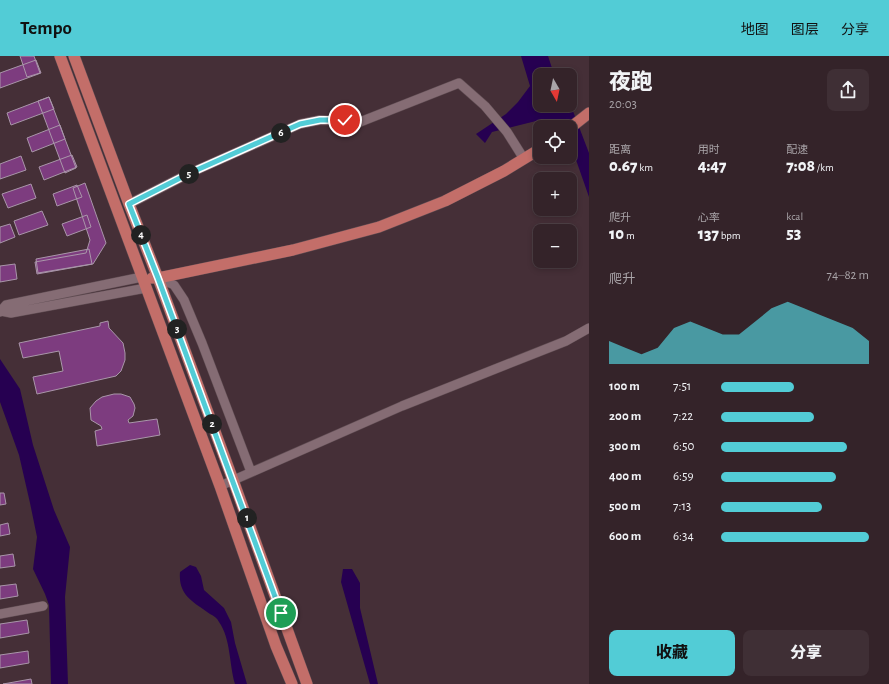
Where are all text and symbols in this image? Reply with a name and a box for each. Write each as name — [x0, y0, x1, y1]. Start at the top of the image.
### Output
text: Tempo — [20, 19, 72, 38]
text: 地图 — [741, 23, 769, 37]
text: 图层 — [791, 23, 819, 37]
text: 分享 — [841, 23, 869, 37]
north arrow — [533, 68, 577, 112]
map controls — [533, 68, 577, 268]
button: share — [827, 69, 869, 111]
text: 夜跑 — [609, 71, 653, 93]
text: 20:03 — [609, 98, 637, 111]
pin — [328, 103, 362, 137]
icon: check — [334, 109, 356, 131]
button: locate — [533, 120, 577, 164]
pin: 6 — [271, 123, 291, 143]
text: 6 — [278, 127, 284, 138]
text: 距离 — [609, 144, 631, 155]
text: 用时 — [698, 144, 720, 155]
text: 配速 — [786, 144, 808, 155]
text: 0.67 — [609, 157, 637, 174]
text: 4:47 — [698, 157, 727, 174]
text: 7:08 — [786, 157, 815, 174]
text: km — [637, 162, 653, 173]
text: /km — [815, 162, 834, 173]
pin: 5 — [179, 164, 199, 184]
text: 5 — [187, 168, 191, 179]
button: + — [533, 172, 577, 216]
text: kcal — [786, 211, 803, 222]
text: 爬升 — [609, 212, 631, 223]
text: 心率 — [698, 212, 720, 223]
button: − — [533, 224, 577, 268]
text: 53 — [786, 224, 801, 241]
pin: 4 — [131, 225, 151, 245]
text: 10 — [609, 225, 624, 242]
text: 137 — [698, 225, 719, 242]
text: 4 — [138, 229, 144, 240]
text: m — [624, 230, 635, 241]
text: bpm — [719, 230, 741, 241]
text: 74–82 m — [827, 269, 869, 282]
text: 爬升 — [609, 273, 635, 286]
pin: 3 — [167, 319, 187, 339]
text: 3 — [175, 323, 179, 334]
text: 100 m — [609, 380, 640, 393]
text: 7:51 — [673, 380, 691, 393]
text: 200 m — [609, 410, 641, 423]
text: 7:22 — [673, 410, 693, 423]
pin: 2 — [202, 414, 222, 434]
text: 2 — [209, 418, 215, 429]
text: 300 m — [609, 440, 641, 453]
text: 6:50 — [673, 440, 694, 453]
text: 400 m — [609, 470, 642, 483]
text: 6:59 — [673, 470, 694, 483]
text: 500 m — [609, 500, 641, 513]
text: 7:13 — [673, 500, 691, 513]
pin: 1 — [237, 508, 257, 528]
text: 1 — [245, 512, 249, 523]
text: 600 m — [609, 530, 641, 543]
text: 6:34 — [673, 530, 694, 543]
pin — [264, 596, 298, 630]
icon: arrive — [270, 602, 292, 624]
button: 收藏 — [609, 630, 735, 676]
button: 分享 — [743, 630, 869, 676]

